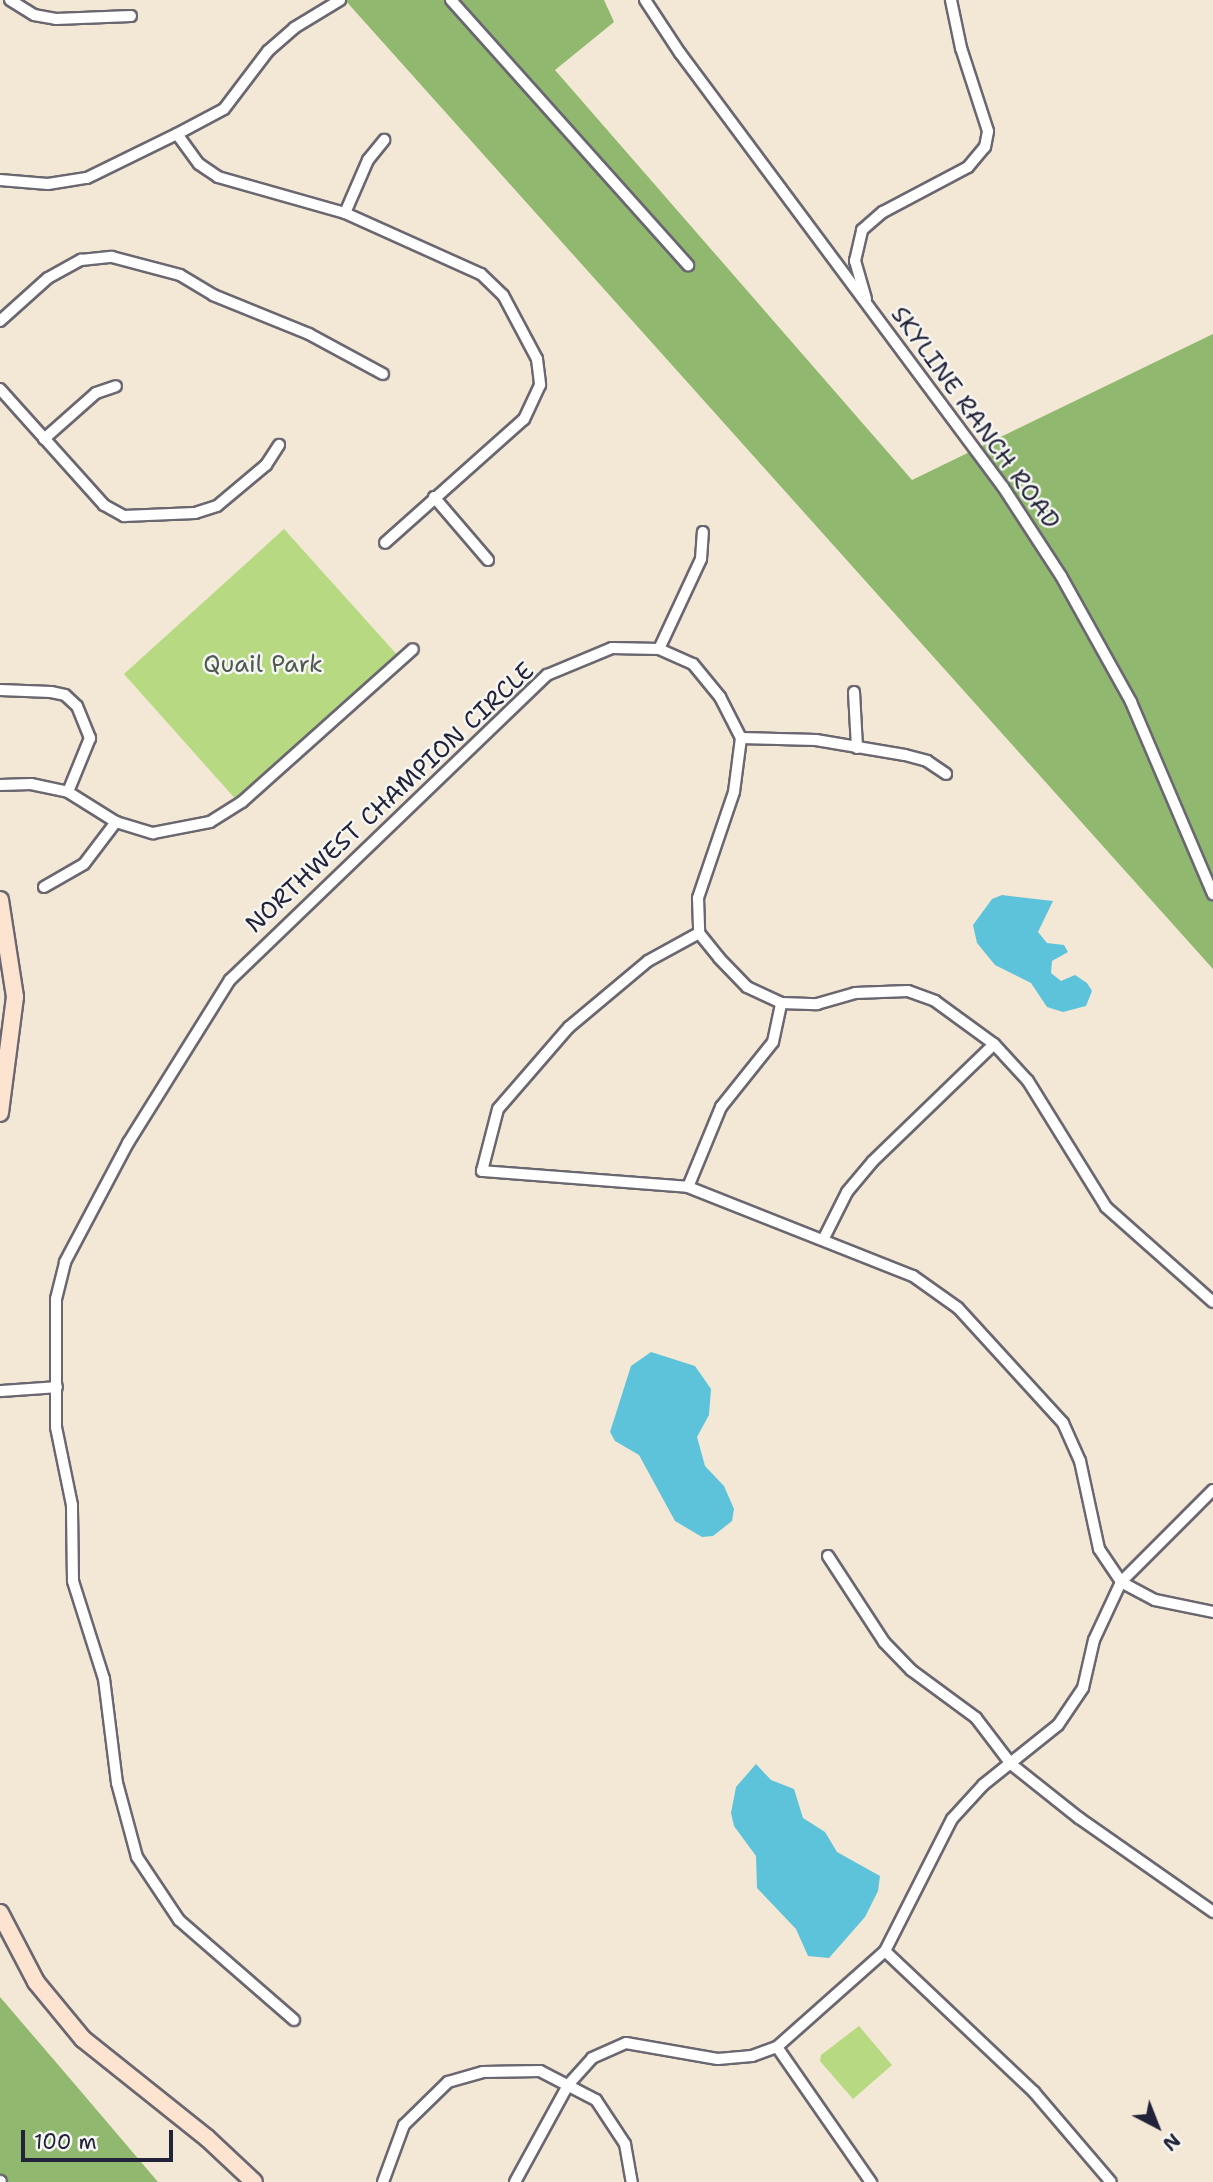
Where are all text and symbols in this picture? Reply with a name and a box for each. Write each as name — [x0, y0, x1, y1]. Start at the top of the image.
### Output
street label: SKYLINE RANCH ROAD — [884, 301, 1066, 535]
park label: Quail Park — [203, 651, 323, 679]
street label: NORTHWEST CHAMPION CIRCLE — [240, 657, 540, 939]
north arrow — [1122, 2091, 1192, 2161]
scale bar — [24, 2116, 177, 2160]
text: 100 m — [34, 2128, 97, 2156]
text: N — [1157, 2128, 1185, 2156]

